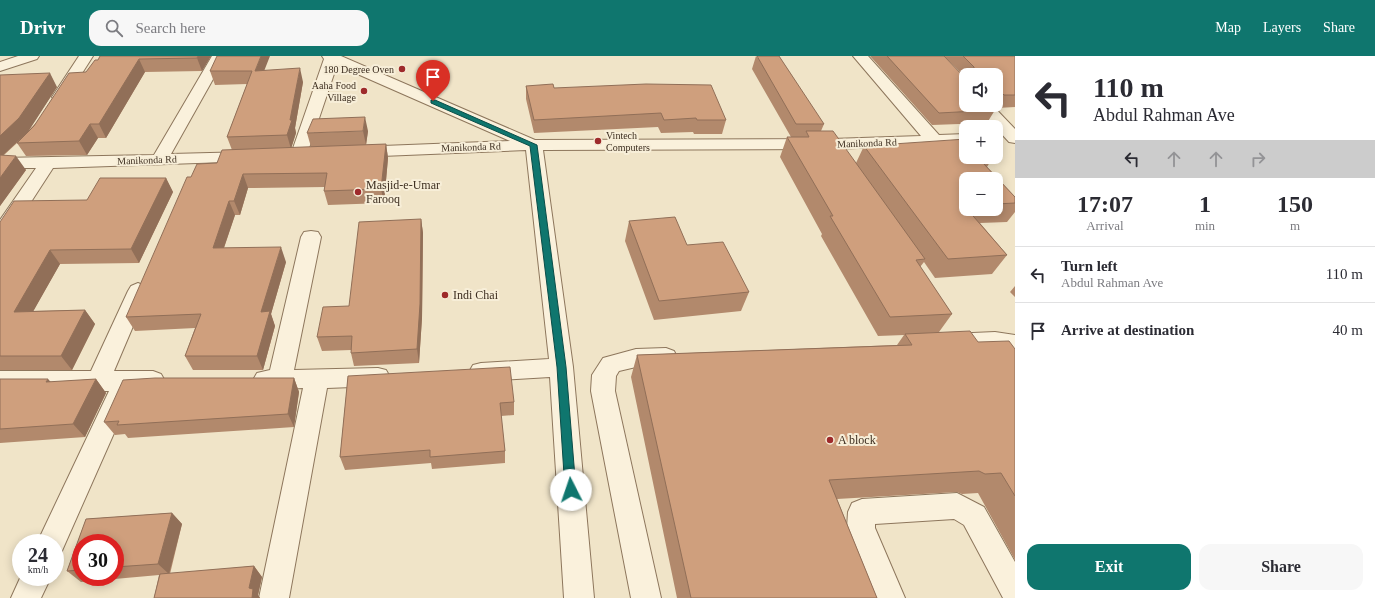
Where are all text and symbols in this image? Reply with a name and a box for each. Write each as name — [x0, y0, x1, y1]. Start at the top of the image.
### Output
search box — [89, 10, 369, 46]
text: Drivr — [20, 17, 65, 38]
icon: search — [103, 17, 125, 39]
text: Search here — [135, 20, 206, 36]
text: Map — [1215, 20, 1241, 35]
text: Layers — [1263, 20, 1301, 35]
text: Share — [1323, 20, 1355, 35]
pin — [416, 60, 450, 101]
place label: 180 Degree Oven — [323, 64, 394, 75]
marker: 180 Degree Oven — [397, 64, 407, 74]
icon: arrive — [422, 66, 444, 88]
map controls — [959, 68, 1003, 216]
button: sound — [959, 68, 1003, 112]
icon: left — [1027, 72, 1079, 124]
text: 110 m — [1093, 72, 1164, 103]
place label: Aaha Food Village — [312, 80, 357, 103]
marker: Aaha Food Village — [359, 86, 369, 96]
text: Abdul Rahman Ave — [1093, 105, 1235, 125]
button: + — [959, 120, 1003, 164]
place label: Vintech Computers — [606, 130, 650, 153]
marker: Vintech Computers — [593, 136, 603, 146]
street label: Manikonda Rd — [837, 136, 897, 150]
street label: Manikonda Rd — [441, 140, 501, 154]
icon: left — [1121, 148, 1143, 170]
icon: ahead — [1163, 148, 1185, 170]
icon: ahead — [1205, 148, 1227, 170]
icon: right — [1247, 148, 1269, 170]
street label: Manikonda Rd — [117, 153, 177, 167]
button: − — [959, 172, 1003, 216]
place label: Masjid-e-Umar Farooq — [366, 178, 440, 206]
marker: Masjid-e-Umar Farooq — [353, 187, 363, 197]
text: 17:07 — [1077, 191, 1133, 217]
text: 1 — [1199, 191, 1211, 217]
text: 150 — [1277, 191, 1313, 217]
text: Arrival — [1086, 218, 1124, 233]
text: min — [1195, 218, 1215, 233]
text: m — [1290, 218, 1300, 233]
text: Turn left — [1061, 258, 1118, 274]
icon: left — [1027, 264, 1049, 286]
text: 110 m — [1326, 266, 1363, 282]
text: Abdul Rahman Ave — [1061, 275, 1163, 290]
place label: Indi Chai — [453, 288, 499, 302]
marker: Indi Chai — [440, 290, 450, 300]
icon: arrive — [1027, 320, 1049, 342]
text: Arrive at destination — [1061, 322, 1194, 338]
text: 40 m — [1333, 322, 1363, 338]
place label: A block — [838, 433, 876, 447]
marker: A block — [825, 435, 835, 445]
position arrow — [550, 469, 592, 511]
speed limit sign: 30 — [72, 534, 124, 586]
text: 24 — [28, 544, 48, 566]
button: Exit — [1027, 544, 1191, 590]
button: Share — [1199, 544, 1363, 590]
text: km/h — [28, 564, 48, 575]

